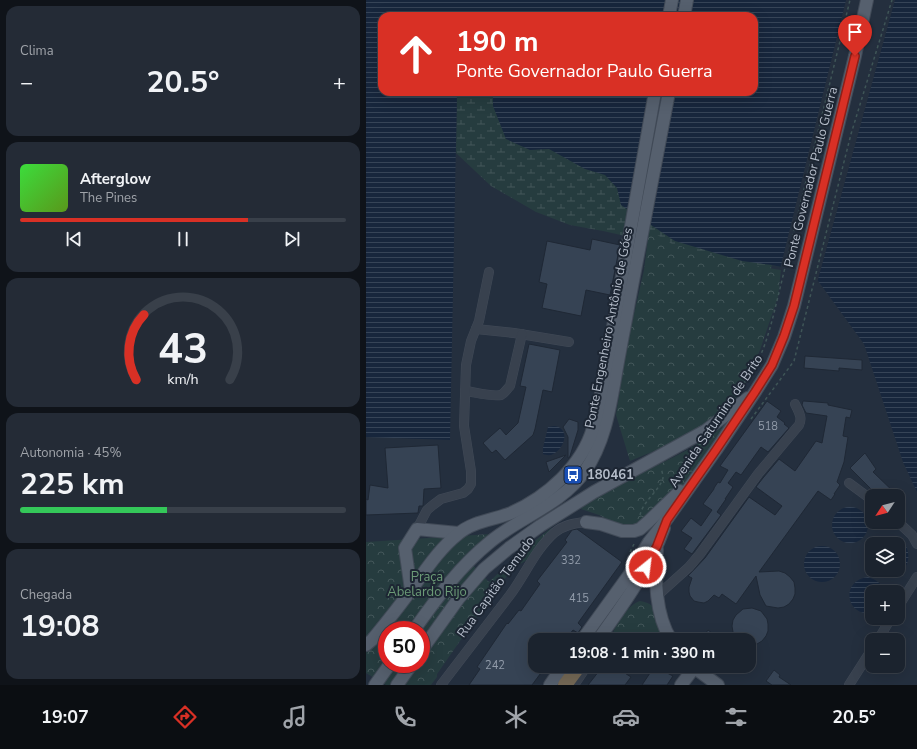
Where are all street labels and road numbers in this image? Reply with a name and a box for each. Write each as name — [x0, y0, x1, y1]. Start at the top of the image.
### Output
street label: Ponte Governador Paulo Guerra — [780, 85, 842, 269]
street label: Ponte Engenheiro Antônio de Góes — [581, 226, 637, 430]
street label: Avenida Saturnino de Brito — [665, 351, 767, 491]
street label: Rua Capitão Temudo — [453, 533, 539, 641]

